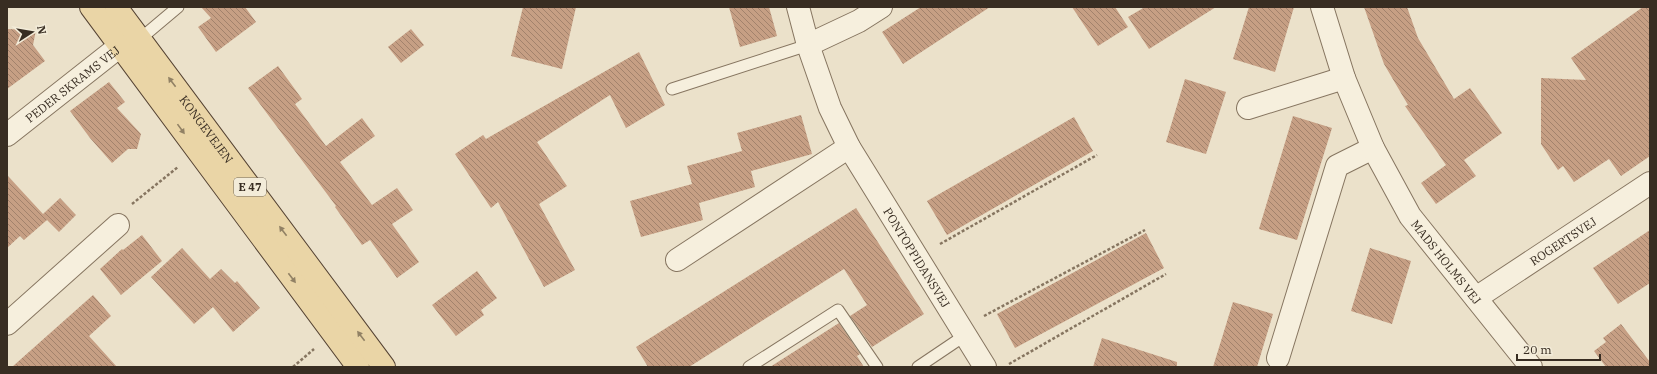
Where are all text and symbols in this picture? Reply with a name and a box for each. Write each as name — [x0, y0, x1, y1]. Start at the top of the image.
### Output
north arrow — [12, 12, 52, 52]
text: N — [34, 24, 50, 36]
street label: PEDER SKRAMS VEJ — [22, 42, 122, 125]
one-way arrow — [168, 77, 176, 87]
street label: KONGEVEJEN — [177, 92, 237, 166]
one-way arrow — [177, 123, 185, 134]
road number: E 47 — [234, 178, 266, 196]
street label: PONTOPPIDANSVEJ — [881, 204, 954, 310]
street label: ROGERTSVEJ — [1527, 213, 1599, 268]
street label: MADS HOLMS VEJ — [1408, 216, 1485, 307]
one-way arrow — [279, 226, 287, 237]
one-way arrow — [287, 273, 295, 283]
one-way arrow — [356, 330, 365, 341]
scale bar — [1517, 336, 1600, 362]
text: 20 m — [1523, 342, 1552, 357]

